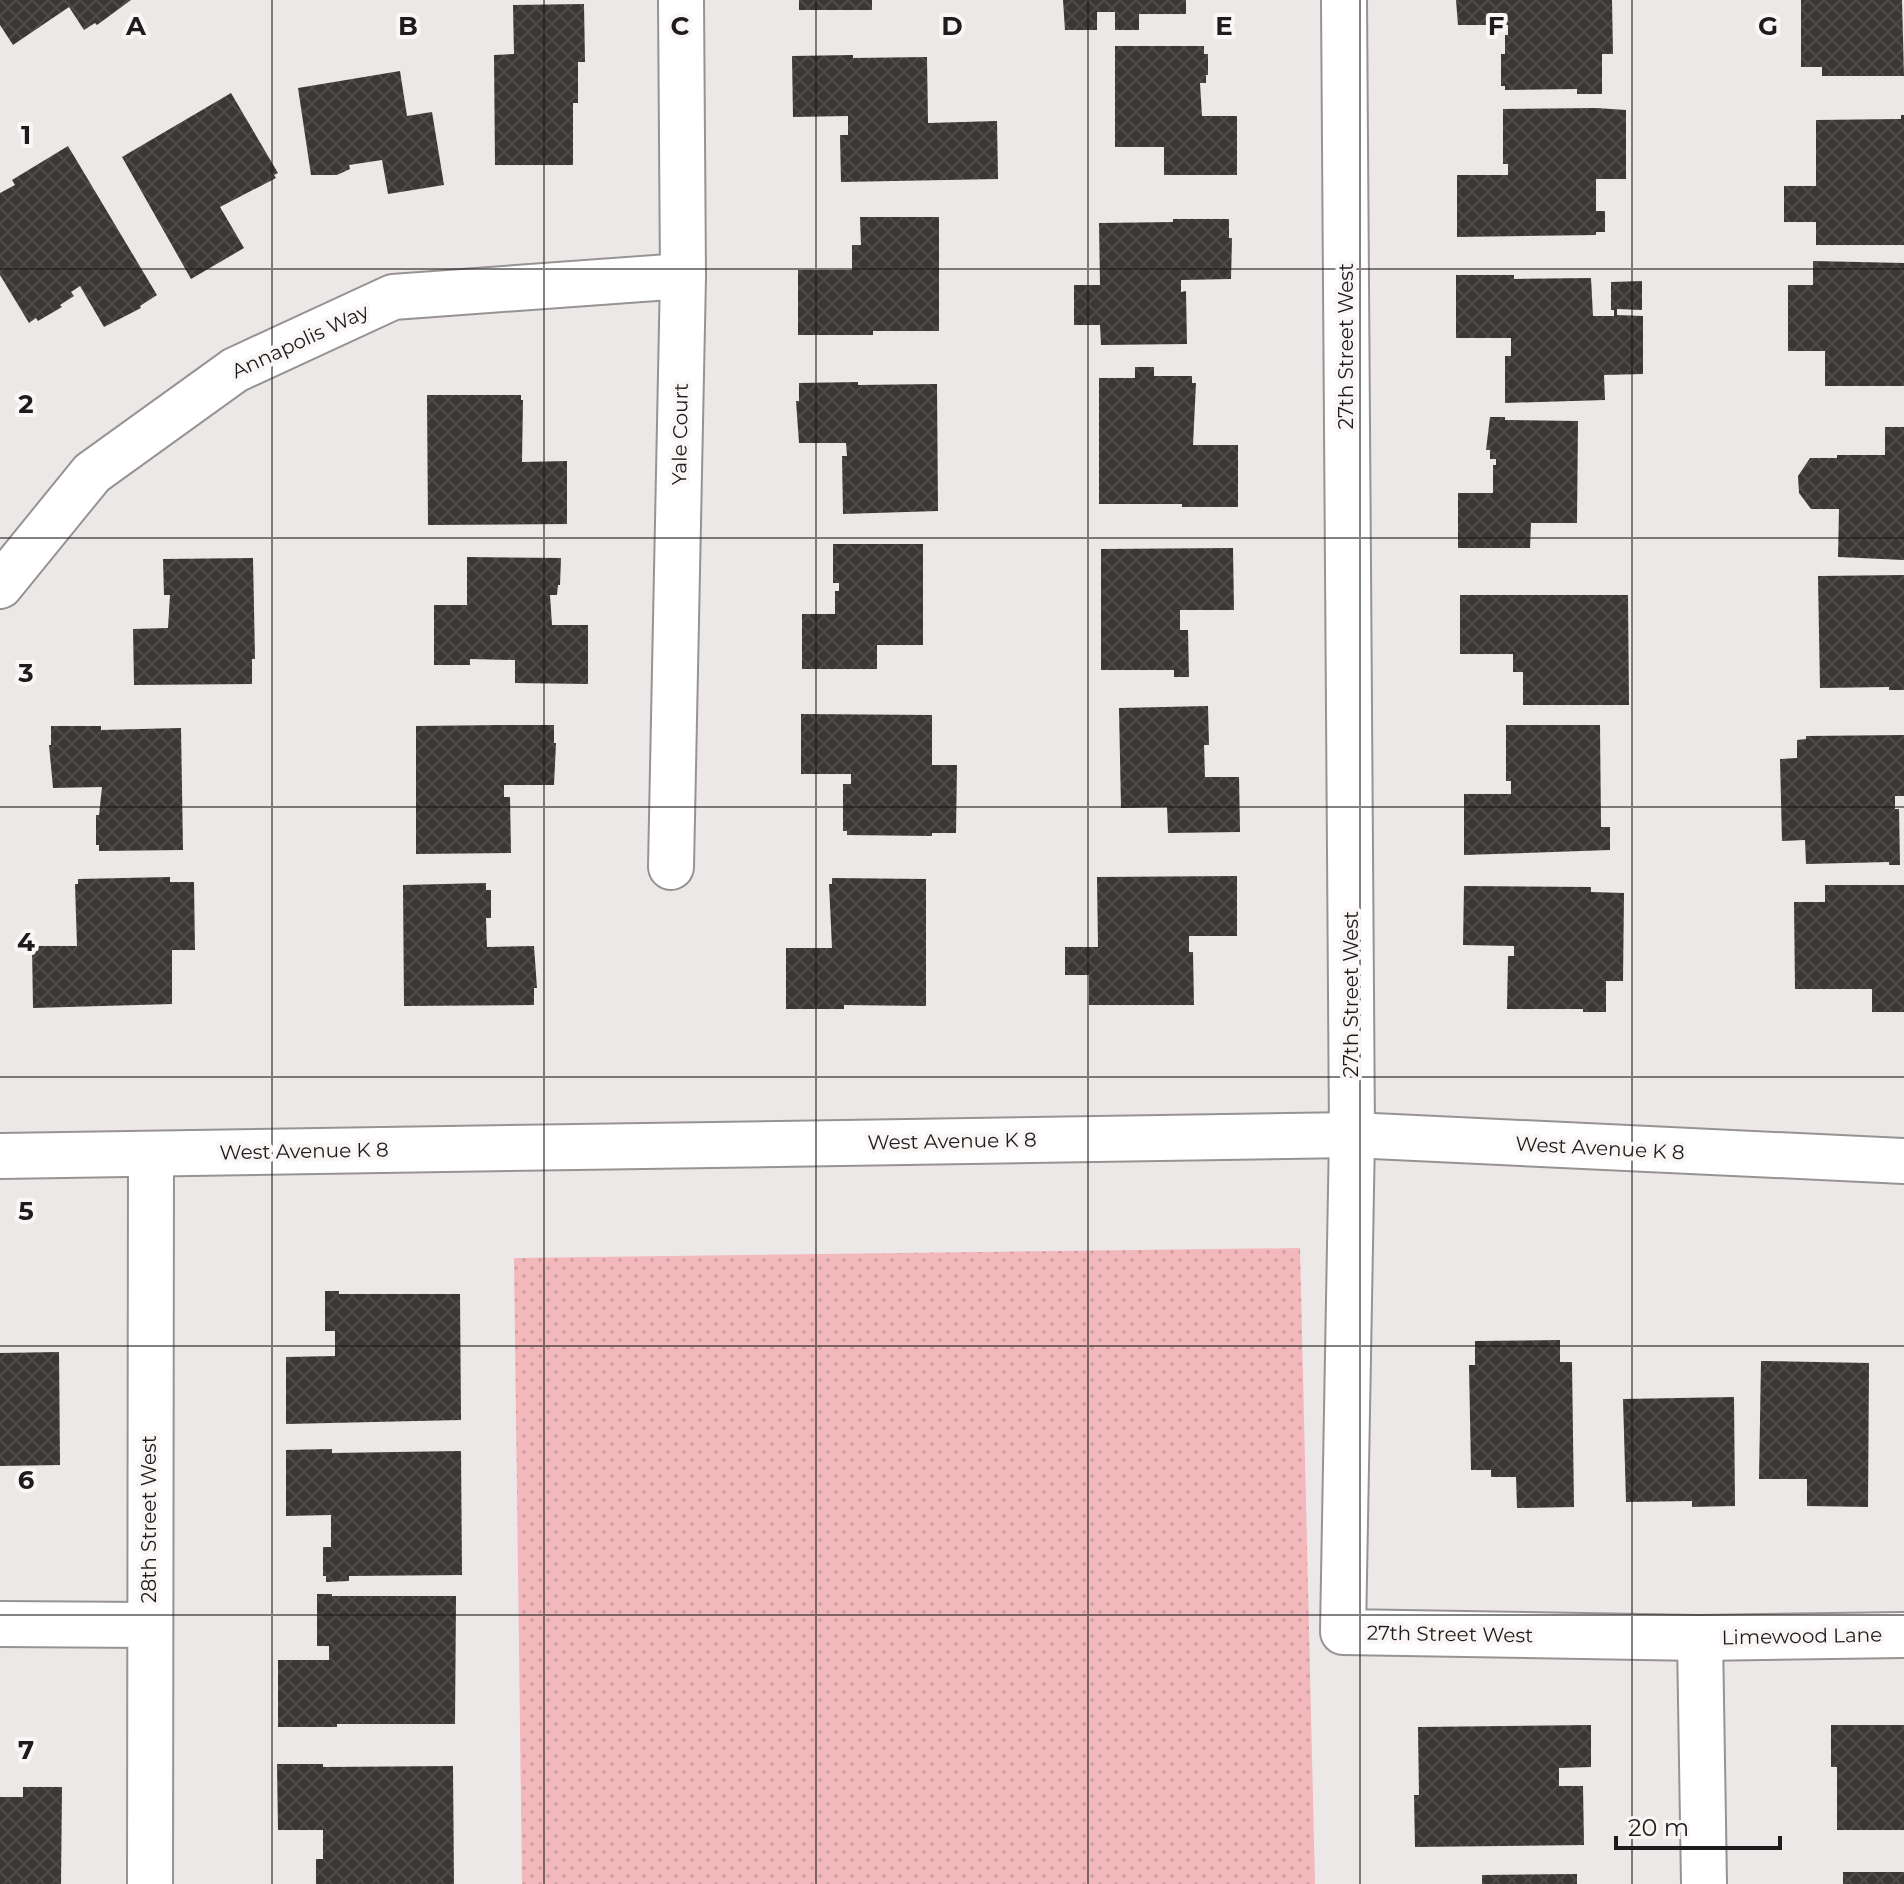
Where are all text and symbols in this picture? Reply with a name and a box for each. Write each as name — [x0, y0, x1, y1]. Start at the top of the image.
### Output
text: A — [125, 10, 147, 42]
text: B — [398, 10, 418, 42]
text: C — [671, 10, 690, 42]
text: D — [941, 10, 963, 42]
text: E — [1215, 10, 1233, 42]
text: F — [1488, 10, 1504, 42]
text: G — [1758, 10, 1778, 42]
text: 1 — [21, 119, 31, 151]
street label: 27th Street West — [1334, 263, 1358, 429]
street label: Annapolis Way — [228, 299, 372, 383]
street label: Yale Court — [667, 383, 693, 485]
text: 2 — [18, 388, 34, 420]
text: 3 — [17, 657, 34, 689]
street label: 27th Street West — [1339, 911, 1363, 1077]
text: 4 — [17, 926, 35, 958]
street label: West Avenue K 8 — [867, 1128, 1037, 1154]
street label: West Avenue K 8 — [1515, 1132, 1685, 1164]
street label: West Avenue K 8 — [219, 1138, 389, 1164]
text: 5 — [18, 1195, 34, 1227]
street label: 28th Street West — [137, 1435, 161, 1603]
text: 6 — [18, 1464, 35, 1496]
street label: 27th Street West — [1367, 1621, 1533, 1647]
street label: Limewood Lane — [1721, 1623, 1883, 1649]
text: 7 — [18, 1734, 34, 1766]
scale bar — [1616, 1800, 1780, 1850]
text: 20 m — [1628, 1813, 1689, 1842]

